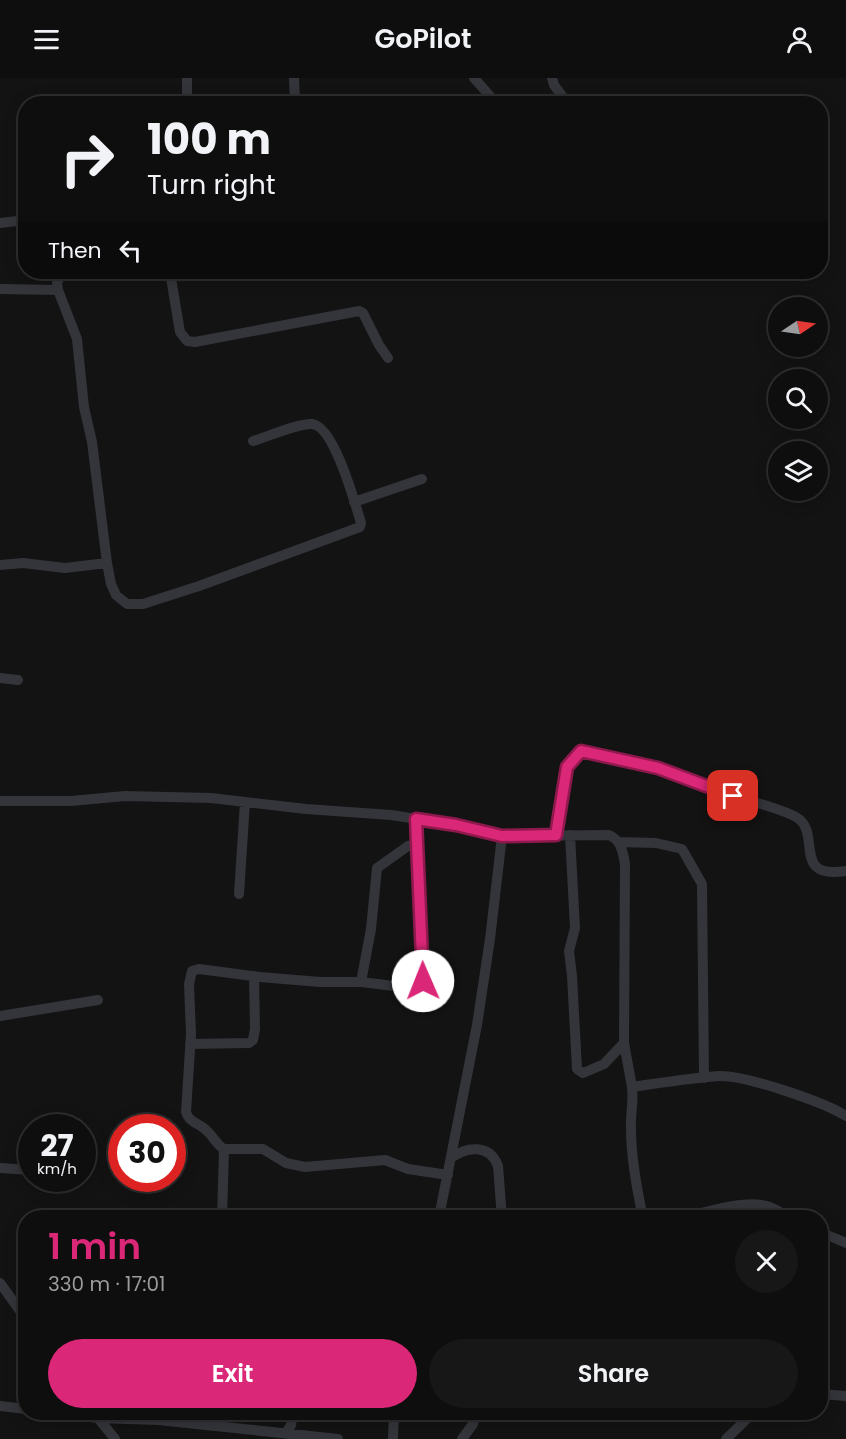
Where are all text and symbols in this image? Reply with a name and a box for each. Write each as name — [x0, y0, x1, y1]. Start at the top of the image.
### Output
text: GoPilot — [374, 20, 472, 57]
icon: menu — [30, 23, 63, 56]
icon: person — [783, 23, 816, 56]
text: 100 m — [147, 110, 271, 169]
icon: right — [48, 120, 126, 198]
text: Turn right — [147, 166, 276, 203]
icon: left — [114, 234, 147, 267]
text: Then — [48, 235, 102, 266]
north arrow — [768, 297, 828, 357]
map controls — [768, 297, 828, 501]
button: search — [768, 369, 828, 429]
button: layers — [768, 441, 828, 501]
pin — [707, 770, 758, 821]
icon: arrive — [716, 779, 749, 812]
position arrow — [391, 949, 455, 1013]
speed limit sign: 30 — [108, 1114, 186, 1192]
text: 27 — [40, 1124, 74, 1167]
text: km/h — [37, 1158, 77, 1179]
text: 1 min — [48, 1221, 141, 1272]
button: close — [735, 1230, 798, 1293]
text: 330 m · 17:01 — [48, 1270, 166, 1298]
button: Exit — [48, 1339, 417, 1408]
button: Share — [429, 1339, 798, 1408]

